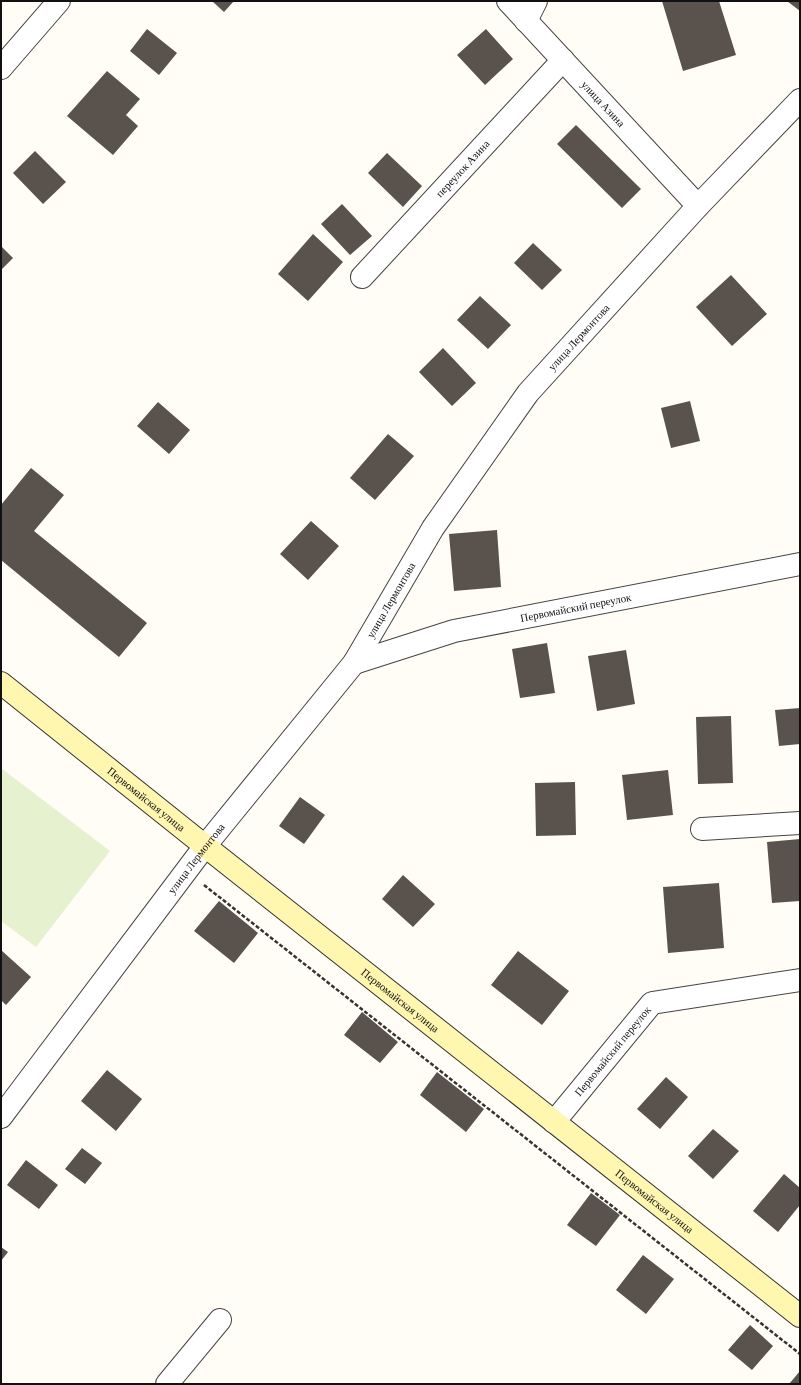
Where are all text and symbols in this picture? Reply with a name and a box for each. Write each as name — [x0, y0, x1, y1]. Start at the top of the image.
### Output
street label: улица Азина — [579, 78, 627, 129]
street label: переулок Азина — [433, 137, 492, 199]
street label: улица Лермонтова — [546, 302, 612, 373]
street label: улица Лермонтова — [364, 560, 418, 640]
street label: Первомайский переулок — [519, 591, 633, 624]
street label: Первомайская улица — [105, 765, 188, 834]
street label: улица Лермонтова — [165, 821, 227, 896]
street label: Первомайская улица — [359, 966, 442, 1035]
street label: Первомайский переулок — [572, 1003, 653, 1098]
street label: Первомайская улица — [613, 1167, 696, 1236]

